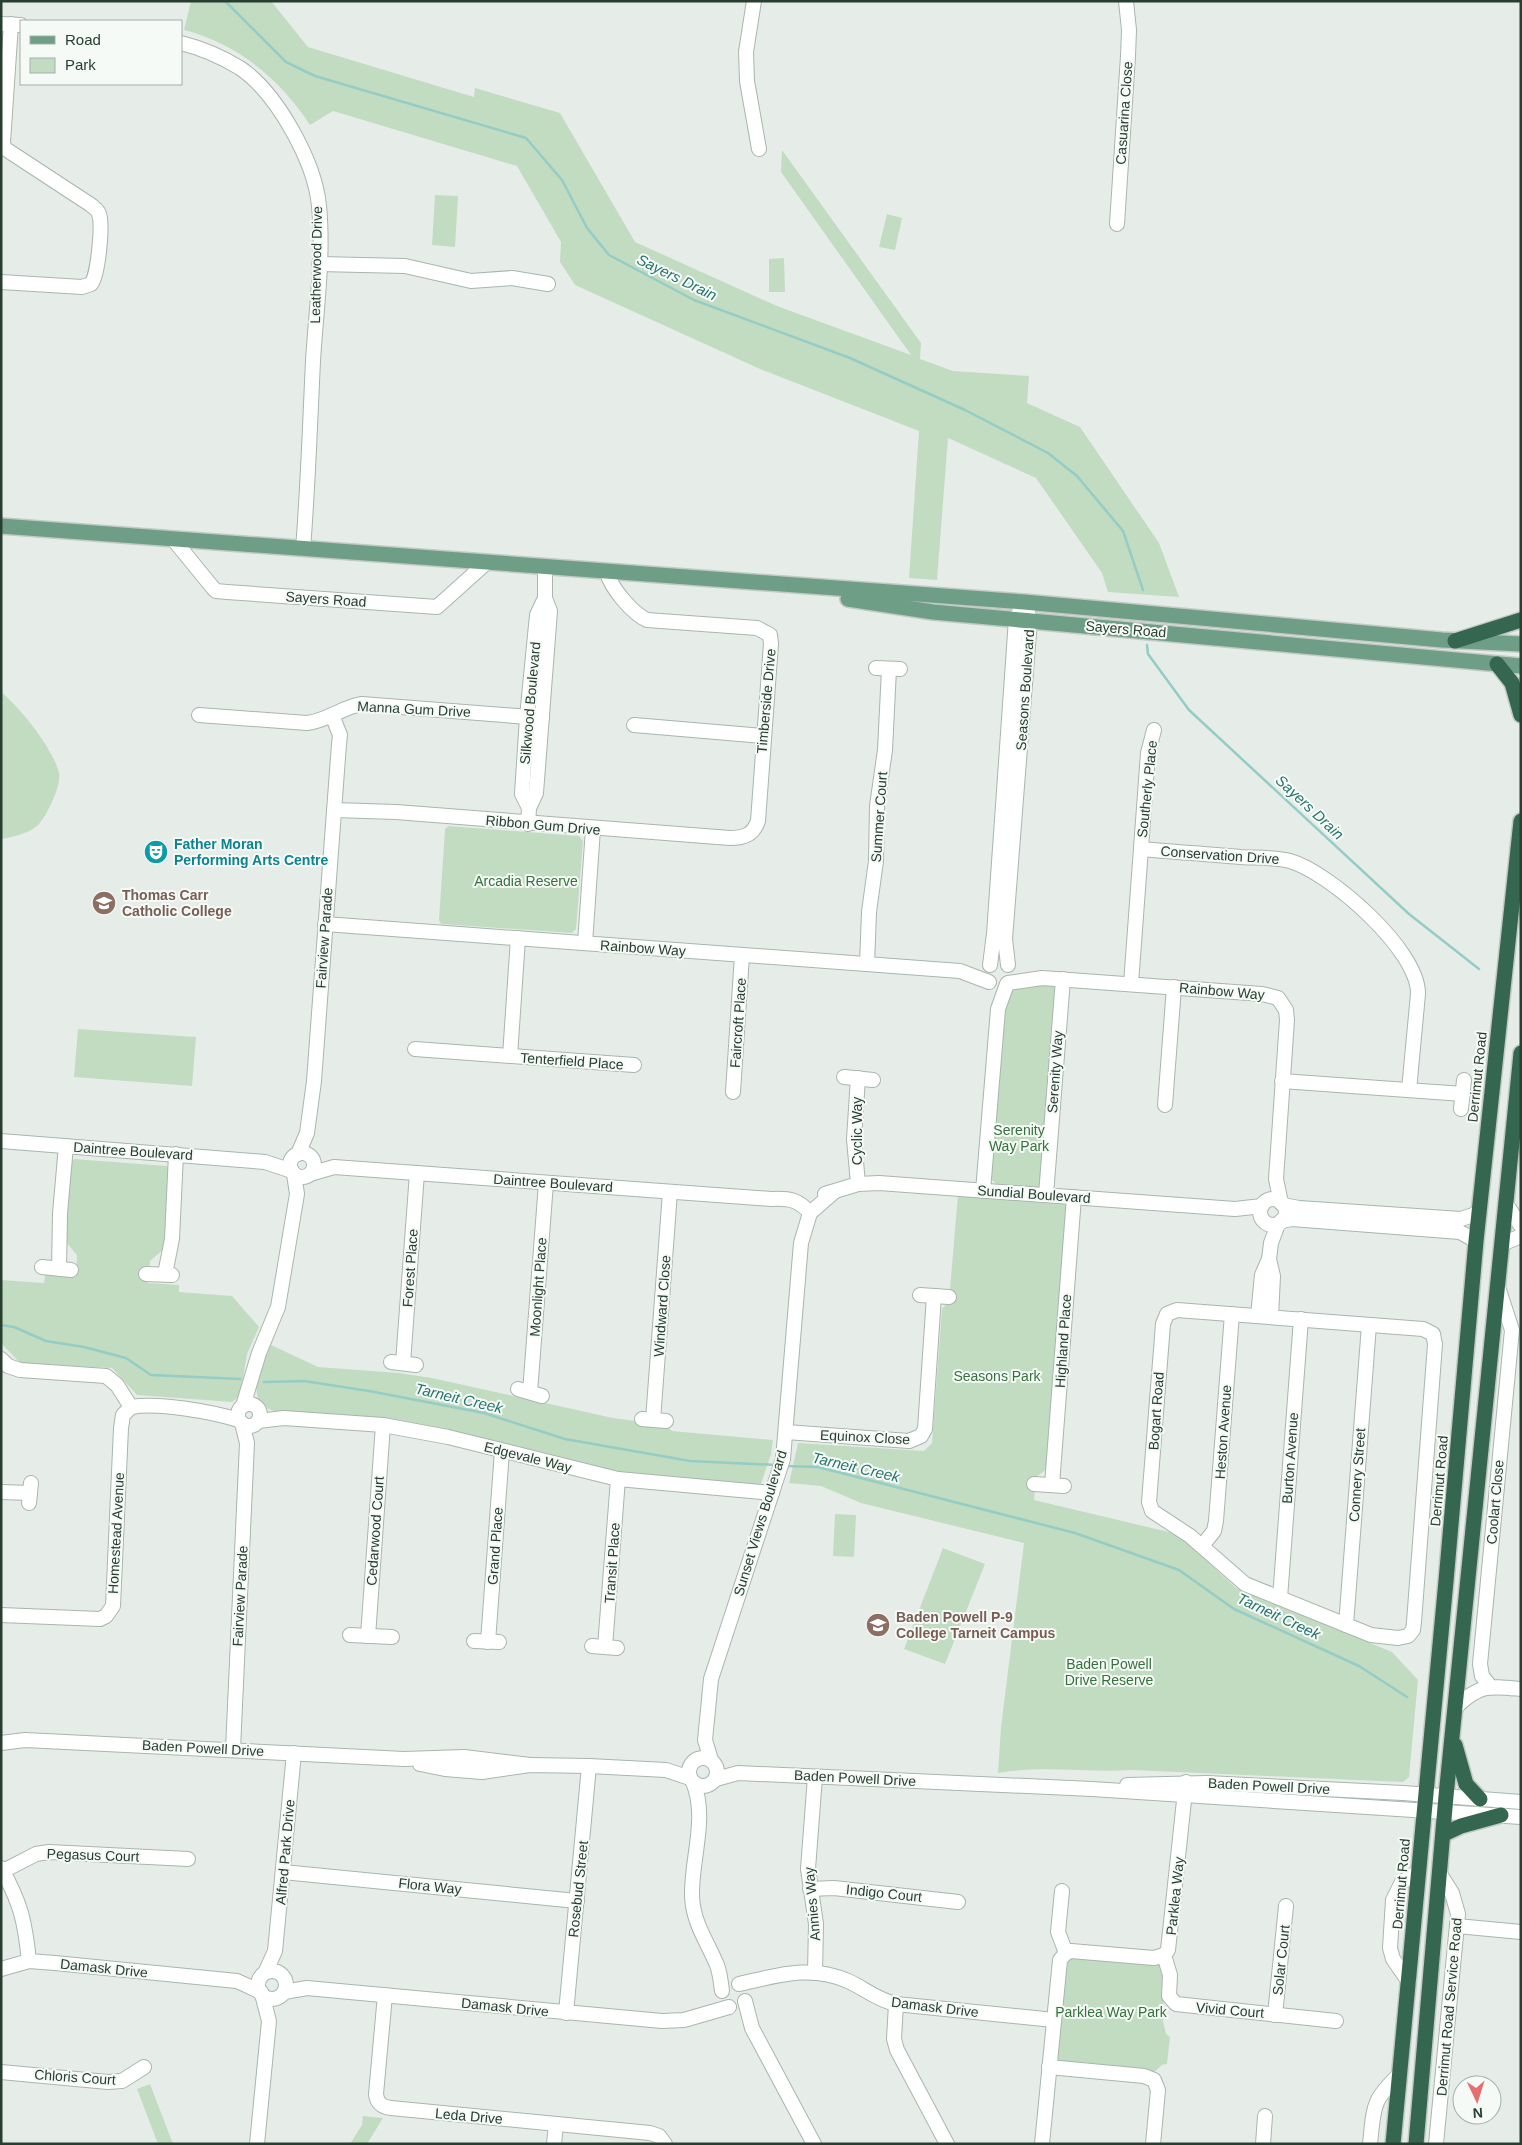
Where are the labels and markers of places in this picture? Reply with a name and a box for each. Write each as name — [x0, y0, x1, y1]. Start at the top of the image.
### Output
place label: Father Moran Performing Arts Centre — [174, 836, 329, 868]
theatre icon: Father Moran Performing Arts Centre — [143, 839, 169, 865]
place label: Thomas Carr Catholic College — [122, 887, 232, 919]
school or university icon: Thomas Carr Catholic College — [91, 890, 117, 916]
place label: Baden Powell P-9 College Tarneit Campus — [896, 1609, 1055, 1641]
school or university icon: Baden Powell P-9 College Tarneit Campus — [865, 1612, 891, 1638]

